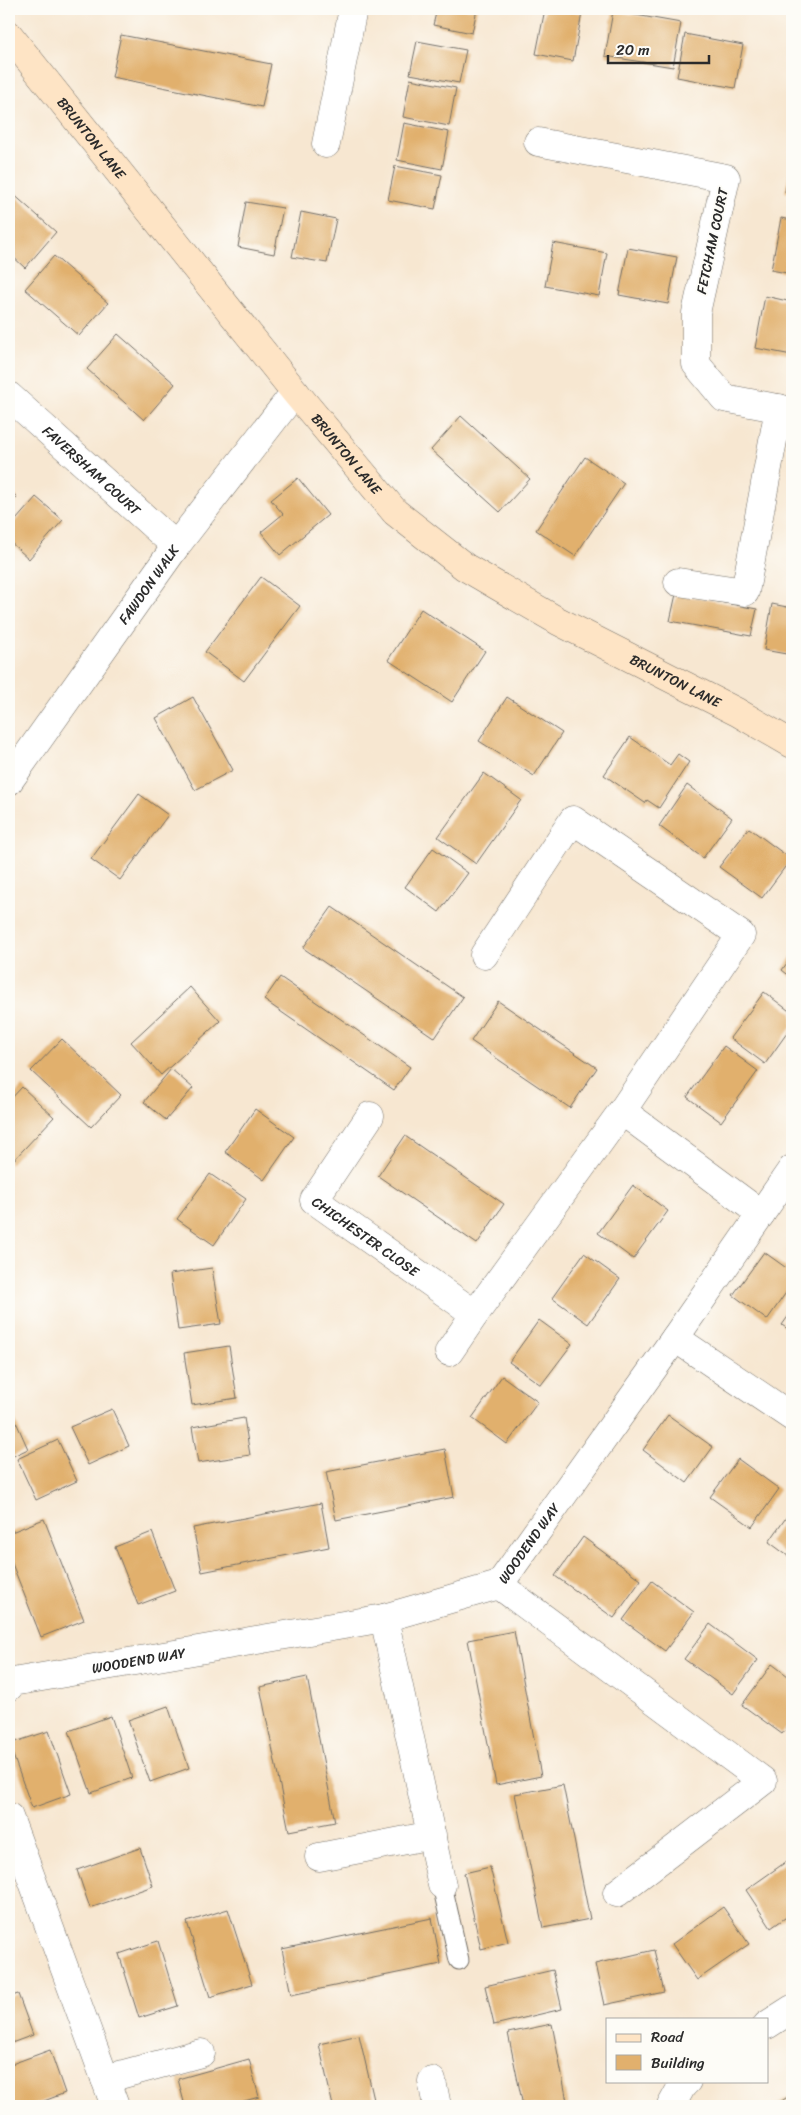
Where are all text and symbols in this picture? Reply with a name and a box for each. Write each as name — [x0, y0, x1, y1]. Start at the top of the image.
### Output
scale bar — [608, 32, 710, 64]
text: 20 m — [616, 37, 650, 63]
street label: BRUNTON LANE — [50, 92, 133, 186]
street label: FETCHAM COURT — [689, 184, 736, 296]
street label: BRUNTON LANE — [305, 408, 389, 502]
street label: FAVERSHAM COURT — [36, 419, 147, 522]
street label: FAWDON WALK — [112, 539, 187, 630]
street label: BRUNTON LANE — [625, 647, 727, 716]
street label: CHICHESTER CLOSE — [306, 1190, 425, 1284]
street label: WOODEND WAY — [492, 1497, 567, 1589]
street label: WOODEND WAY — [90, 1640, 188, 1681]
legend — [606, 2018, 768, 2082]
text: Road — [651, 2024, 684, 2050]
text: Building — [651, 2050, 705, 2076]

